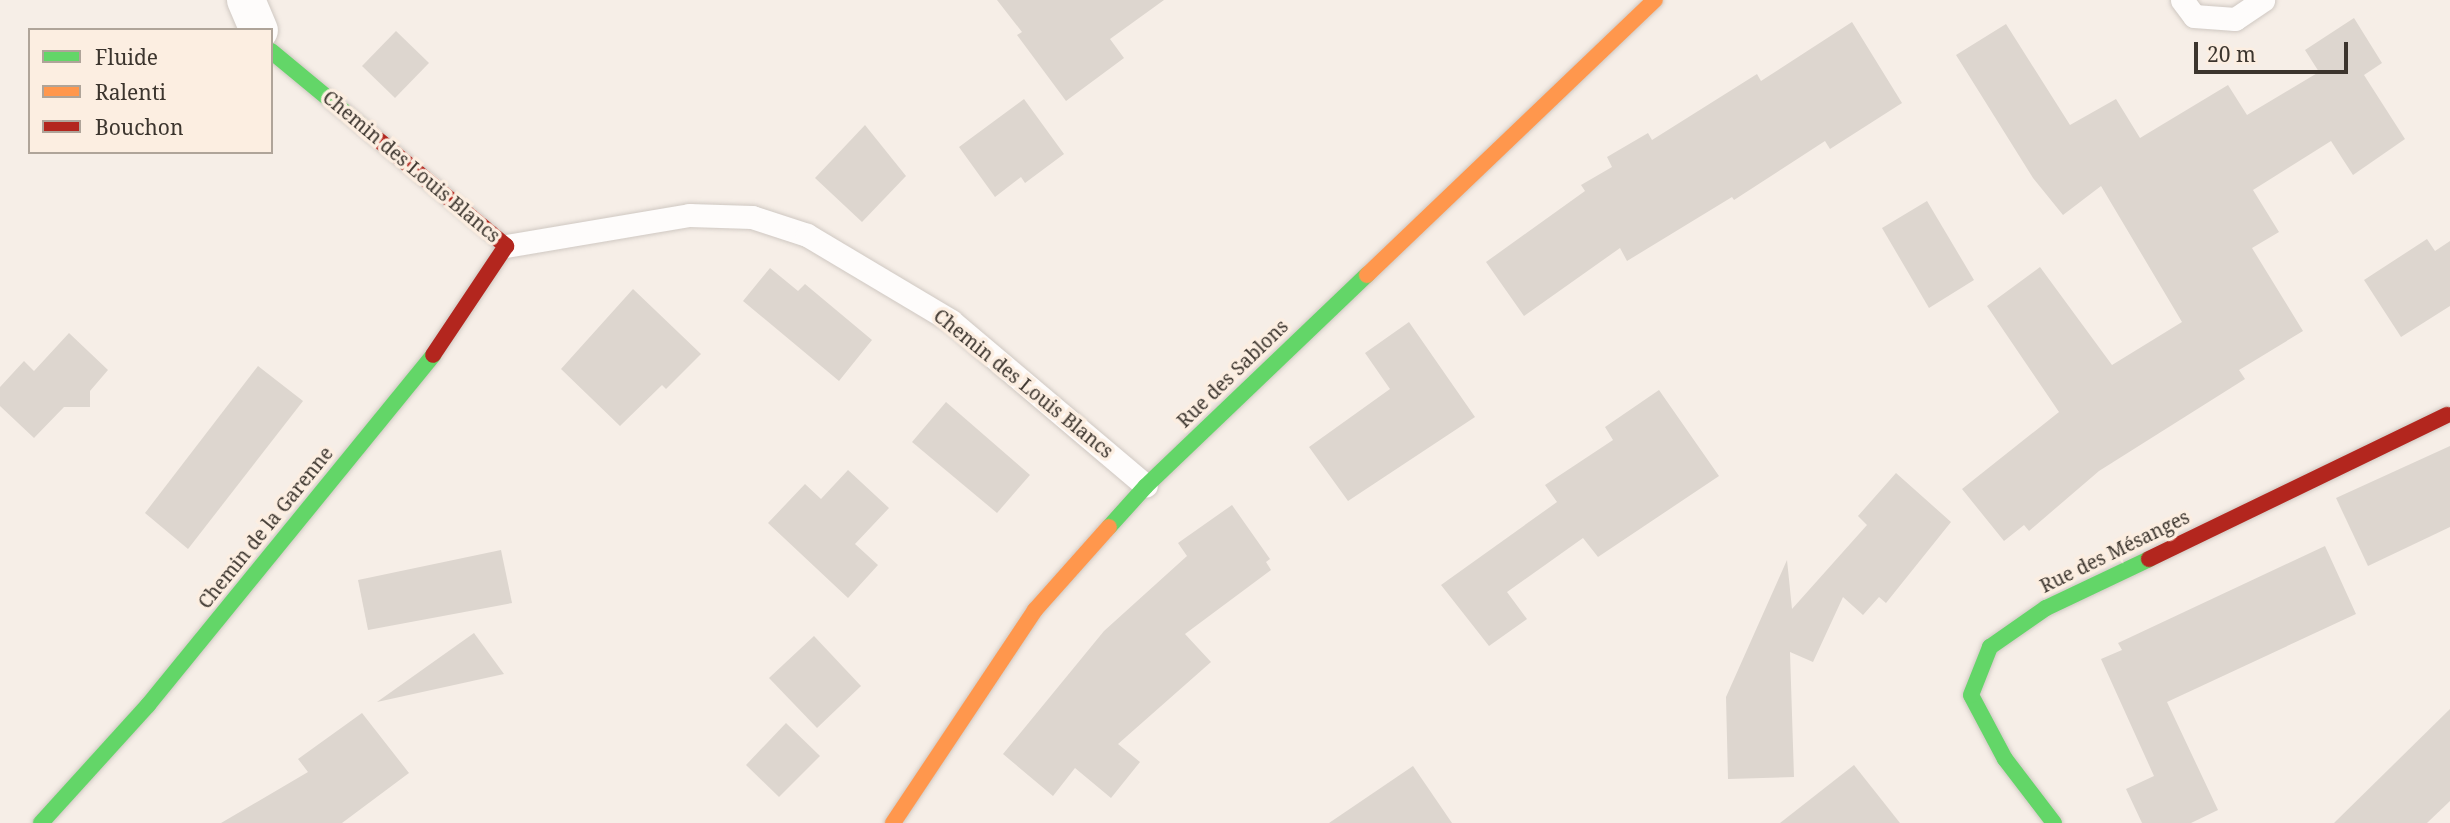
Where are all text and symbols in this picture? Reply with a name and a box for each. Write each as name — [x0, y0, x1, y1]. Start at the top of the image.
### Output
legend — [28, 28, 273, 154]
scale bar — [2198, 28, 2352, 72]
text: 20 m — [2207, 40, 2256, 68]
text: Fluide — [95, 43, 158, 71]
text: Ralenti — [95, 78, 166, 106]
street label: Chemin des Louis Blancs — [318, 86, 504, 248]
text: Bouchon — [95, 113, 184, 141]
street label: Chemin des Louis Blancs — [929, 305, 1117, 463]
street label: Rue des Sablons — [1173, 315, 1293, 433]
street label: Chemin de la Garenne — [194, 443, 338, 613]
street label: Rue des Mésanges — [2037, 506, 2193, 598]

